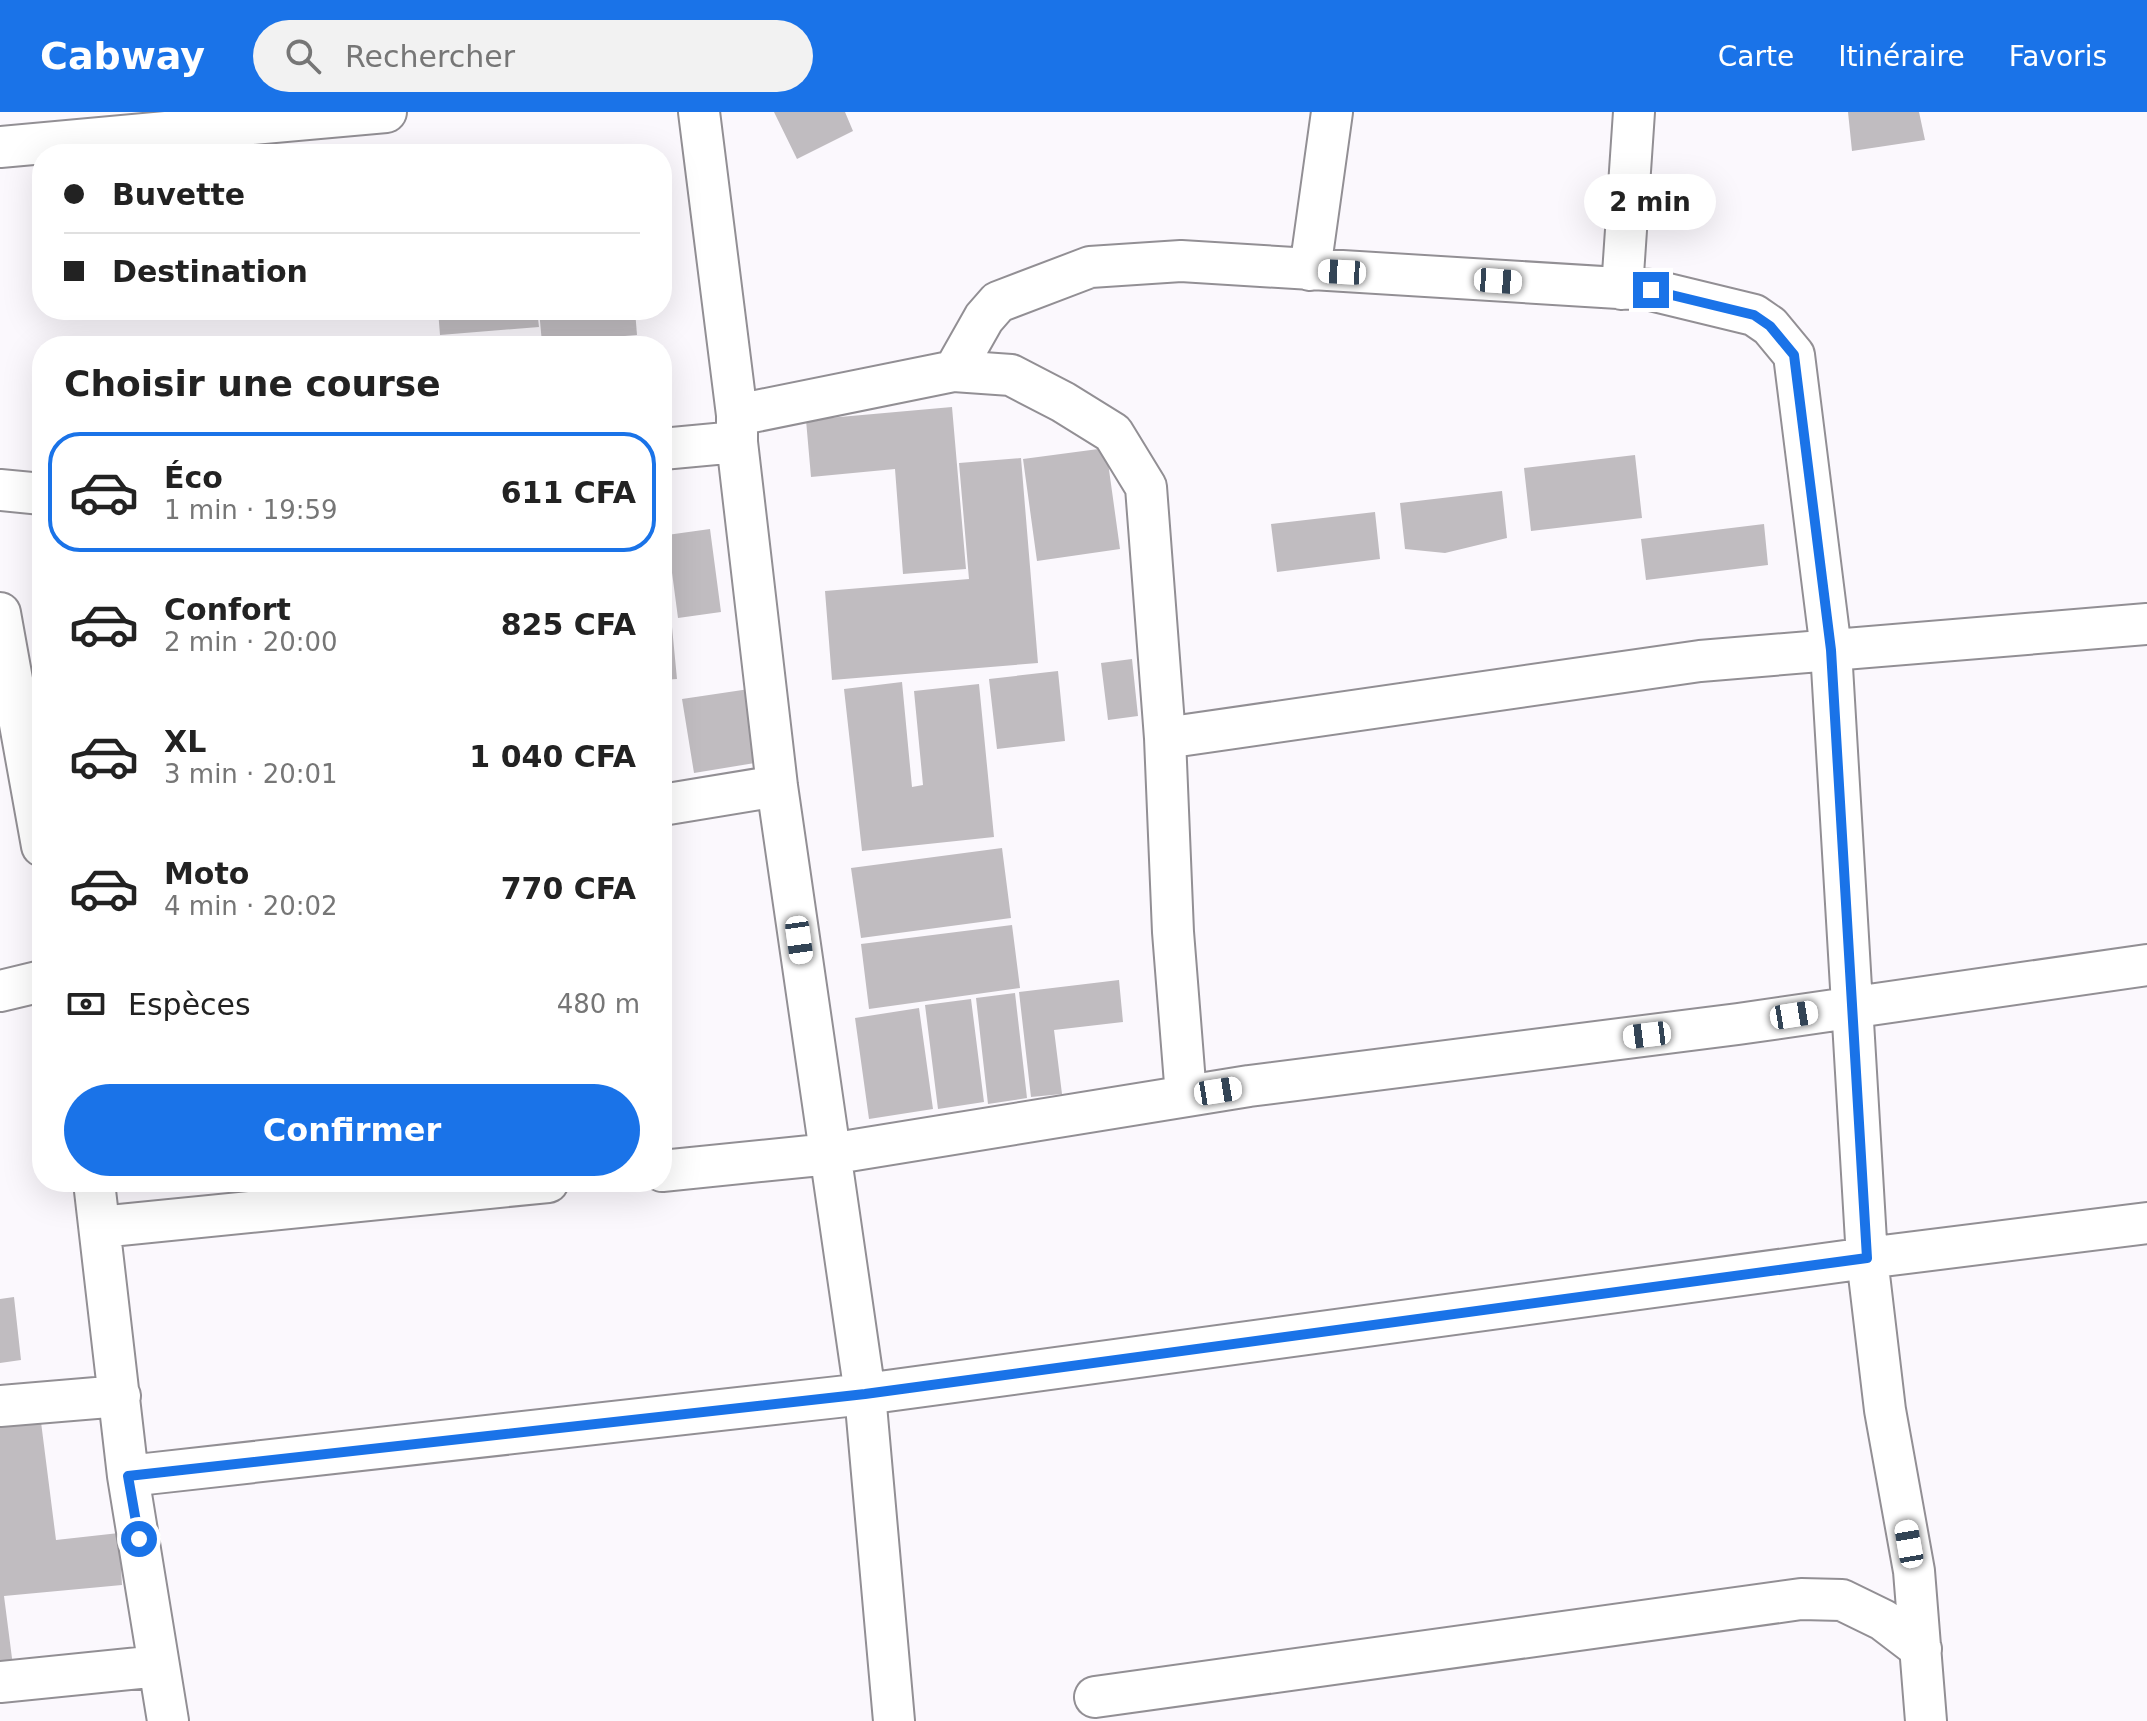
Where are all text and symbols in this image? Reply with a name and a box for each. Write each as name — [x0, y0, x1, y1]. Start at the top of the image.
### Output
search box — [253, 20, 813, 92]
text: Cabway — [40, 34, 205, 78]
icon: search — [281, 34, 325, 78]
text: Rechercher — [345, 39, 515, 74]
text: Carte — [1718, 40, 1794, 73]
text: Itinéraire — [1838, 40, 1965, 73]
text: Favoris — [2009, 40, 2107, 73]
callout: 2 min — [1585, 174, 1717, 230]
text: Buvette — [112, 177, 245, 212]
text: 2 min — [1609, 187, 1691, 217]
text: Destination — [112, 254, 308, 289]
car — [1317, 259, 1367, 285]
car — [1473, 267, 1523, 295]
route end — [1633, 272, 1669, 308]
text: Choisir une course — [64, 363, 441, 404]
icon: car — [68, 456, 140, 528]
text: Éco — [164, 460, 223, 495]
text: 611 CFA — [501, 475, 636, 510]
text: 1 min · 19:59 — [164, 495, 338, 525]
icon: car — [68, 588, 140, 660]
text: Confort — [164, 592, 291, 627]
text: 825 CFA — [501, 607, 636, 642]
text: 2 min · 20:00 — [164, 627, 338, 657]
icon: car — [68, 720, 140, 792]
text: XL — [164, 724, 206, 759]
text: 1 040 CFA — [469, 739, 636, 774]
text: 3 min · 20:01 — [164, 759, 338, 789]
icon: car — [68, 852, 140, 924]
text: Moto — [164, 856, 249, 891]
text: 770 CFA — [501, 871, 636, 906]
text: 4 min · 20:02 — [164, 891, 338, 921]
car — [784, 915, 814, 965]
icon: cash — [64, 982, 108, 1026]
text: Espèces — [128, 987, 251, 1022]
text: 480 m — [557, 989, 640, 1019]
car — [1768, 999, 1820, 1031]
car — [1622, 1020, 1672, 1050]
car — [1192, 1075, 1244, 1107]
button: Confirmer — [64, 1084, 640, 1176]
car — [1893, 1518, 1925, 1570]
route start — [121, 1521, 157, 1557]

